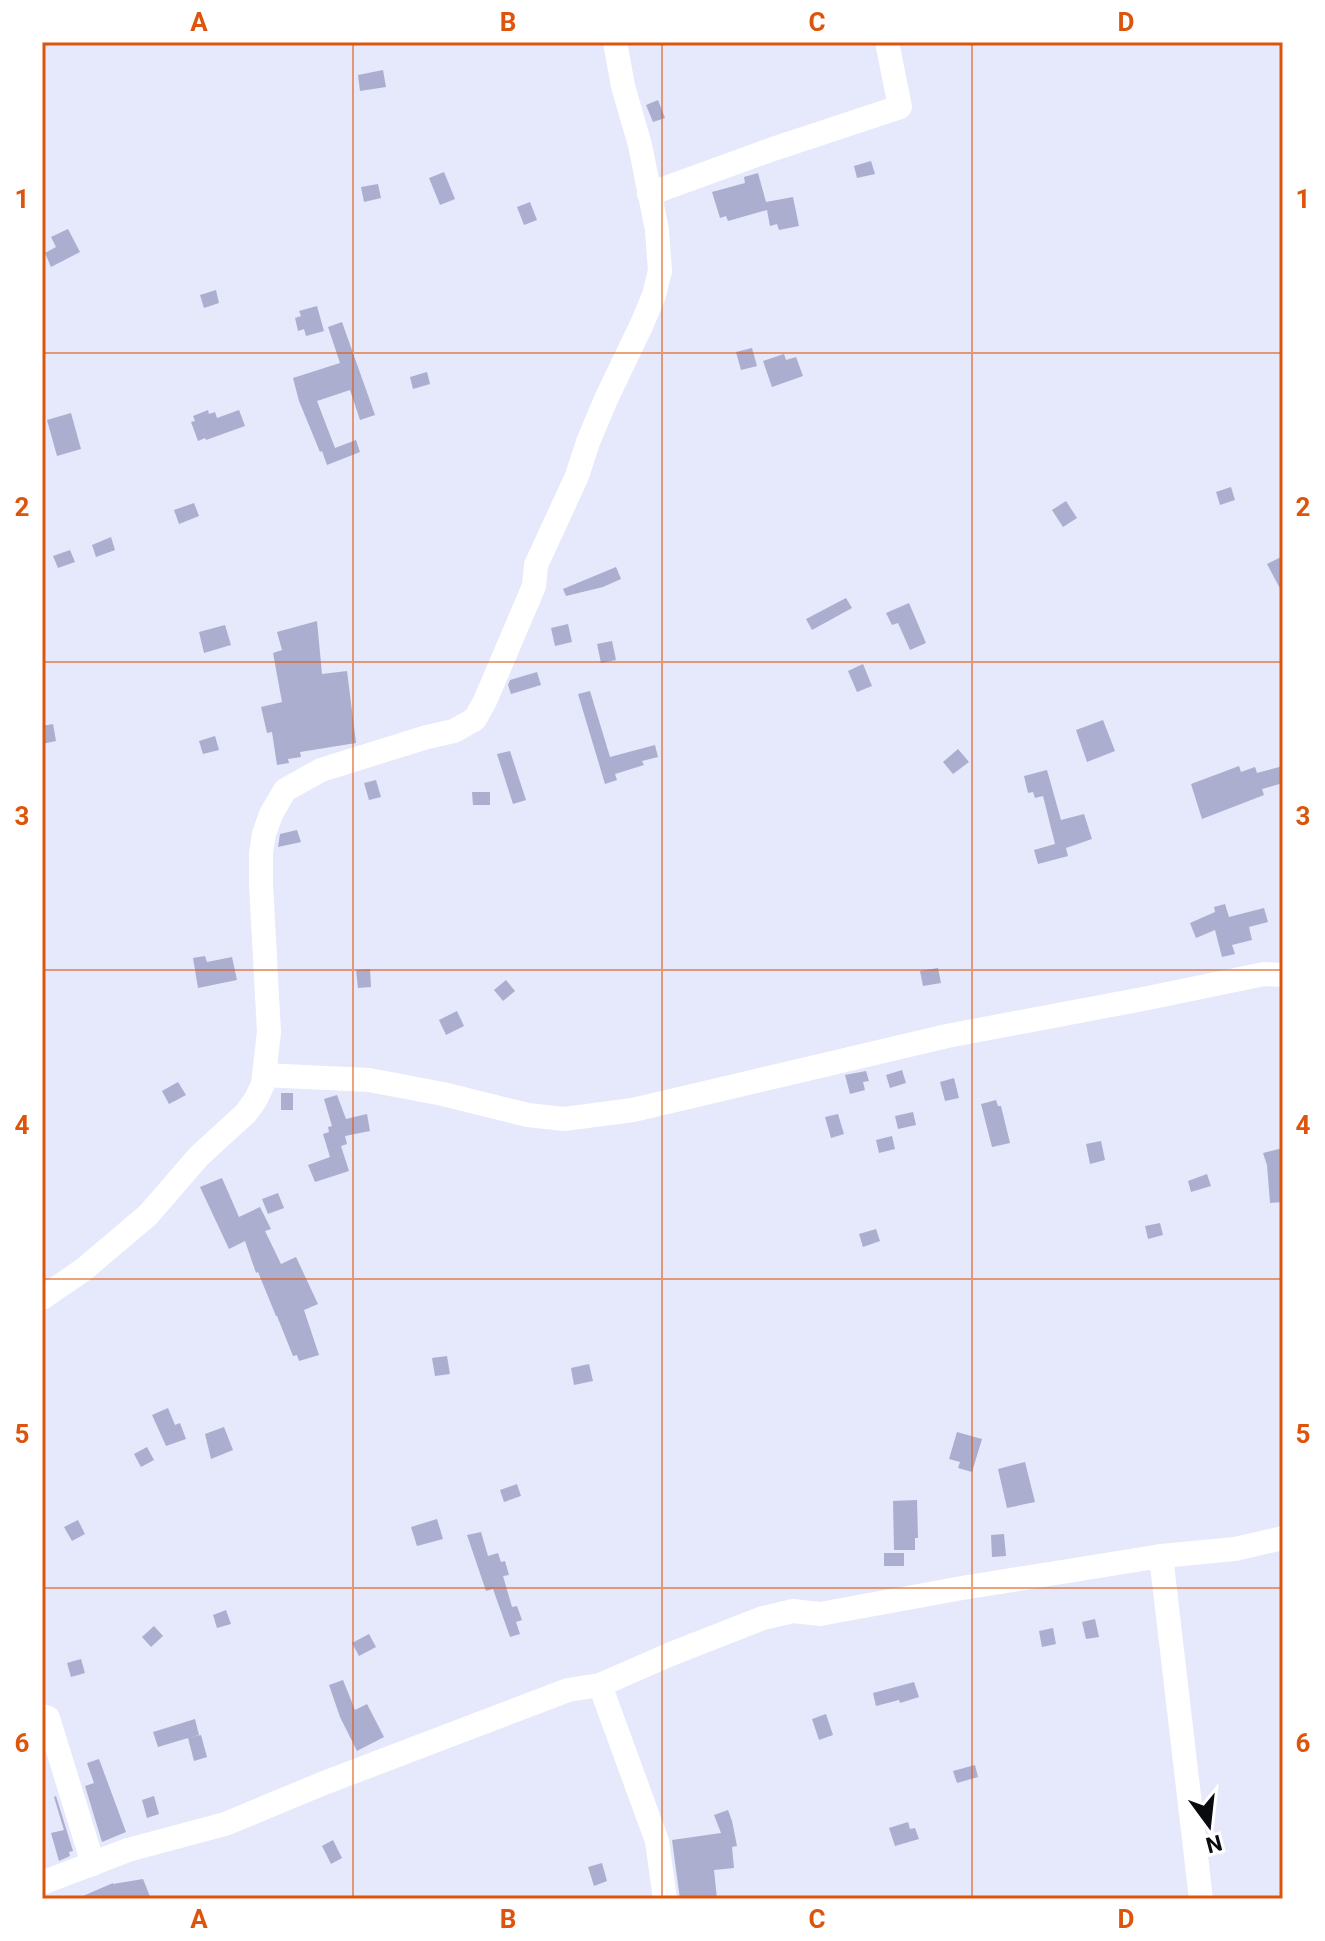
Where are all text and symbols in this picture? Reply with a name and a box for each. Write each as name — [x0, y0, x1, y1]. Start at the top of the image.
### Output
text: A — [190, 7, 208, 37]
text: B — [500, 7, 516, 37]
text: C — [808, 7, 826, 37]
text: D — [1118, 7, 1134, 37]
text: 1 — [15, 184, 29, 214]
text: 1 — [1296, 184, 1310, 214]
text: 2 — [15, 492, 29, 522]
text: 2 — [1296, 492, 1310, 522]
text: 3 — [15, 801, 29, 831]
text: 3 — [1296, 801, 1310, 831]
text: 4 — [15, 1110, 30, 1140]
text: 4 — [1296, 1110, 1311, 1140]
text: 5 — [15, 1419, 29, 1449]
text: 5 — [1296, 1419, 1310, 1449]
text: 6 — [15, 1728, 30, 1758]
text: 6 — [1296, 1728, 1311, 1758]
north arrow — [1169, 1785, 1249, 1865]
text: N — [1203, 1830, 1225, 1858]
text: A — [190, 1904, 208, 1934]
text: B — [500, 1904, 516, 1934]
text: C — [808, 1904, 826, 1934]
text: D — [1118, 1904, 1134, 1934]

